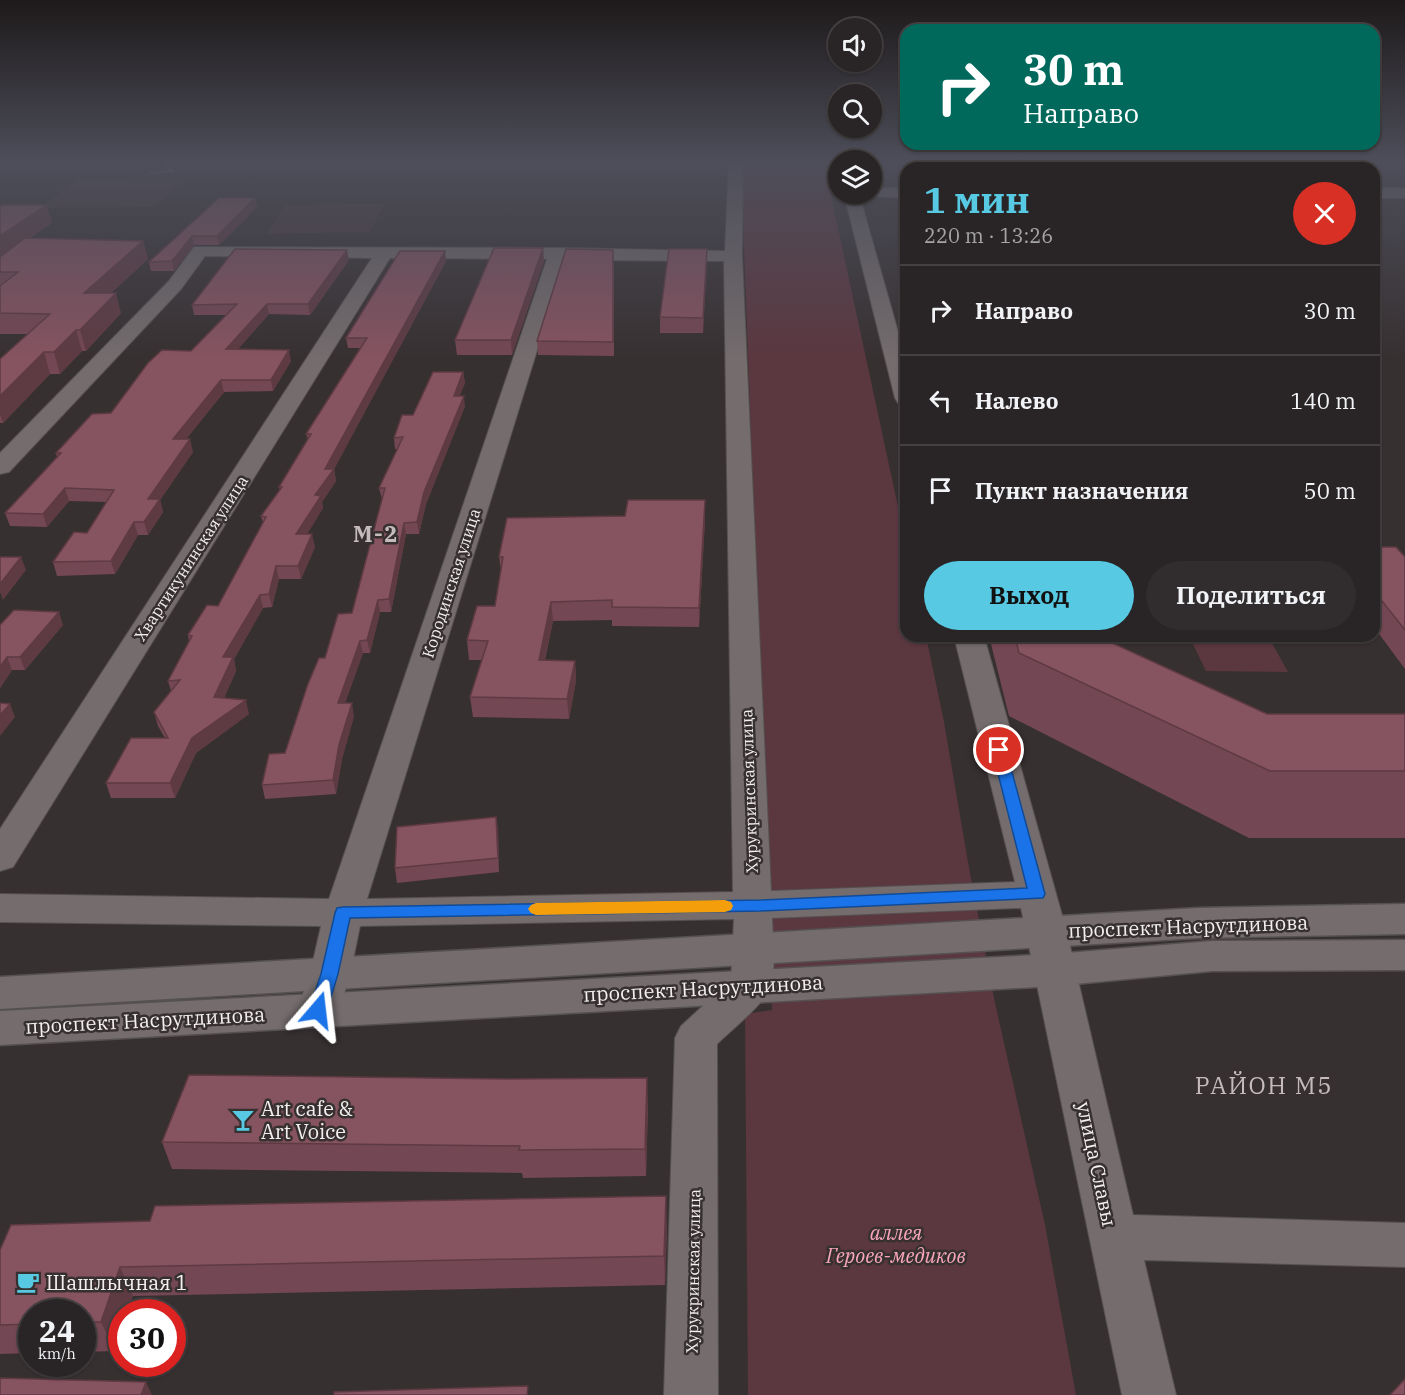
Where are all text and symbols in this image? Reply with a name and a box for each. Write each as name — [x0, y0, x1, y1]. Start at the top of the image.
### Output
map controls — [828, 18, 882, 204]
button: sound — [828, 18, 882, 72]
text: 30 m — [1023, 42, 1124, 97]
icon: right — [924, 48, 1002, 126]
button: search — [828, 84, 882, 138]
text: Направо — [1023, 95, 1139, 130]
button: layers — [828, 150, 882, 204]
text: 1 мин — [924, 176, 1030, 223]
button: close — [1293, 182, 1356, 245]
text: 220 m · 13:26 — [924, 222, 1053, 249]
icon: right — [924, 294, 957, 327]
text: Направо — [975, 296, 1073, 325]
text: 30 m — [1304, 296, 1356, 325]
icon: left — [924, 384, 957, 417]
text: Налево — [975, 386, 1059, 415]
text: 140 m — [1290, 386, 1356, 415]
street label: Хвартикунинская улица — [130, 471, 252, 645]
icon: arrive — [924, 474, 957, 507]
text: Пункт назначения — [975, 476, 1189, 505]
text: 50 m — [1304, 476, 1356, 505]
street label: Кородинская улица — [417, 506, 485, 660]
district label: М-2 — [353, 519, 399, 548]
button: Выход — [924, 561, 1134, 630]
button: Поделиться — [1146, 561, 1356, 630]
street label: Хурукринская улица — [736, 708, 762, 873]
pin — [973, 724, 1024, 775]
icon: arrive — [982, 733, 1015, 766]
street label: проспект Насрутдинова — [1067, 908, 1309, 944]
street label: проспект Насрутдинова — [582, 968, 824, 1008]
position arrow — [286, 978, 350, 1042]
street label: проспект Насрутдинова — [24, 1000, 266, 1040]
district label: РАЙОН М5 — [1195, 1069, 1333, 1101]
place label: Art cafe & Art Voice — [261, 1095, 353, 1145]
street label: улица Славы — [1071, 1099, 1123, 1229]
bar icon: Art cafe & Art Voice — [230, 1107, 256, 1133]
street label: Хурукринская улица — [682, 1188, 704, 1353]
park label: аллея Героев-медиков — [825, 1219, 966, 1269]
cafe icon: Шашлычная 1 — [15, 1269, 41, 1295]
place label: Шашлычная 1 — [46, 1269, 187, 1296]
speed limit sign: 30 — [108, 1299, 186, 1377]
text: 24 — [39, 1311, 75, 1350]
text: km/h — [38, 1344, 76, 1363]

